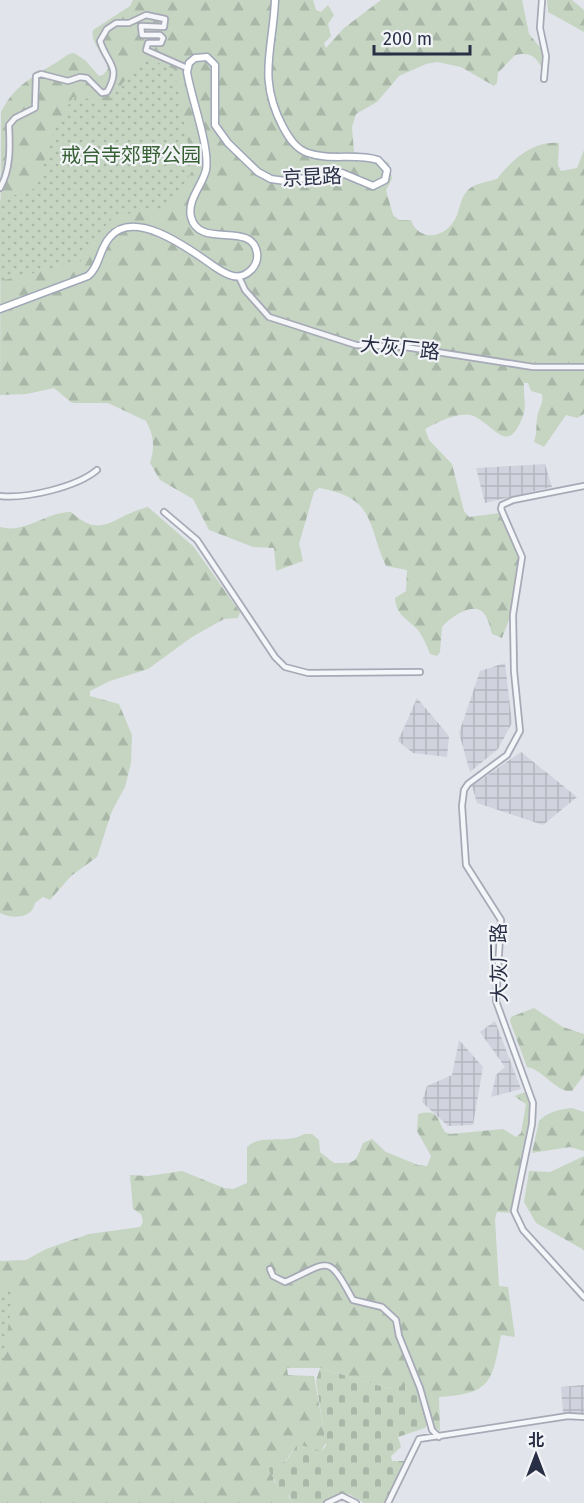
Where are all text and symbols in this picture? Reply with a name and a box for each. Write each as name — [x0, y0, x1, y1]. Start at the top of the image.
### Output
scale bar — [374, 18, 470, 56]
text: 200 m — [383, 28, 432, 50]
park label: 戒台寺郊野公园 — [61, 143, 201, 167]
street label: 京昆路 — [281, 163, 343, 191]
street label: 大灰厂路 — [359, 332, 441, 364]
street label: 大灰厂路 — [486, 923, 512, 1003]
north arrow — [506, 1425, 566, 1485]
text: 北 — [528, 1431, 544, 1450]

